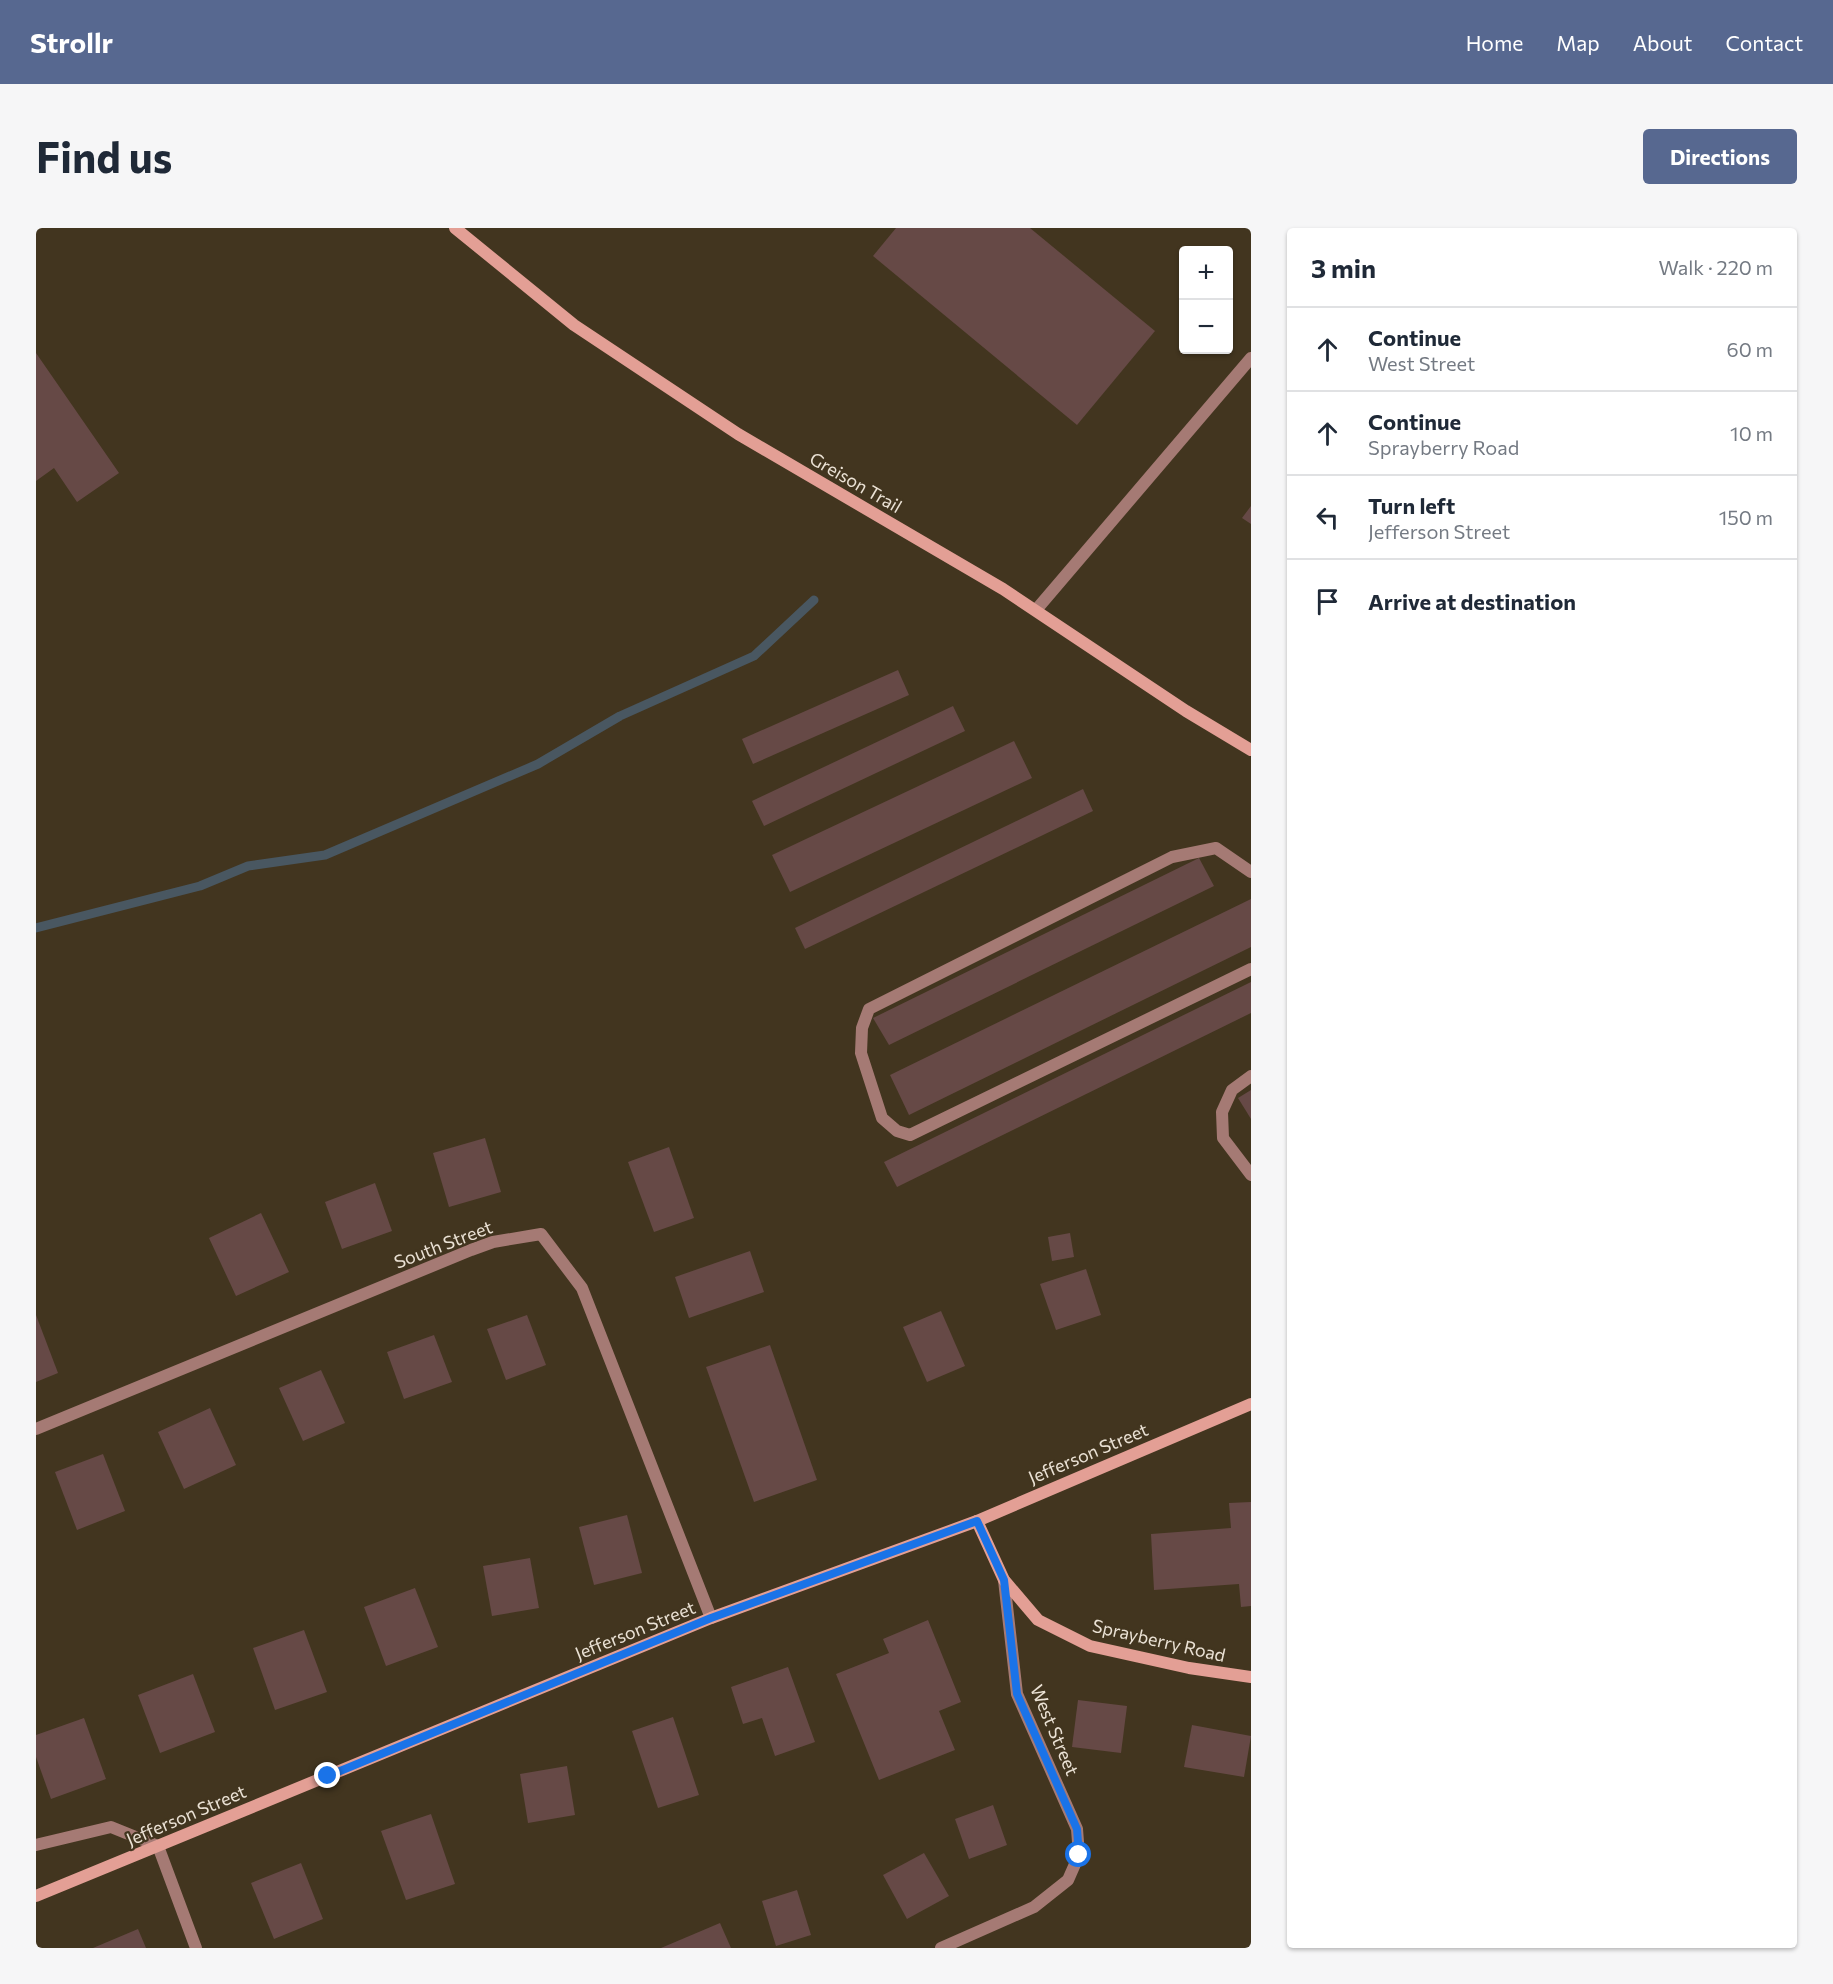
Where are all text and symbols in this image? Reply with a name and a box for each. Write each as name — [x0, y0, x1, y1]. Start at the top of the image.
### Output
text: Strollr — [30, 25, 113, 59]
text: Home — [1466, 30, 1523, 55]
text: Map — [1556, 30, 1600, 55]
text: About — [1633, 30, 1692, 55]
text: Contact — [1725, 30, 1803, 55]
button: Directions — [1643, 129, 1797, 184]
text: Find us — [36, 130, 172, 182]
map controls — [1179, 246, 1233, 354]
button: + — [1179, 246, 1233, 300]
text: 3 min — [1311, 252, 1376, 283]
text: Walk · 220 m — [1658, 255, 1773, 279]
button: − — [1179, 300, 1233, 354]
text: Continue — [1368, 324, 1461, 351]
icon: ahead — [1311, 333, 1344, 366]
text: 60 m — [1727, 337, 1773, 361]
text: West Street — [1368, 351, 1475, 375]
text: Continue — [1368, 408, 1461, 435]
icon: ahead — [1311, 417, 1344, 450]
text: 10 m — [1730, 421, 1773, 445]
text: Sprayberry Road — [1368, 435, 1519, 459]
street label: Greison Trail — [806, 447, 906, 517]
text: Turn left — [1368, 492, 1455, 519]
icon: left — [1311, 501, 1344, 534]
text: 150 m — [1719, 505, 1773, 529]
text: Jefferson Street — [1368, 519, 1510, 543]
icon: arrive — [1311, 585, 1344, 618]
text: Arrive at destination — [1368, 588, 1576, 615]
street label: South Street — [391, 1215, 495, 1273]
street label: Jefferson Street — [1025, 1418, 1151, 1488]
street label: Jefferson Street — [572, 1596, 698, 1664]
street label: Sprayberry Road — [1090, 1614, 1228, 1666]
street label: West Street — [1026, 1681, 1084, 1779]
route end — [314, 1762, 340, 1788]
street label: Jefferson Street — [123, 1780, 249, 1850]
route start — [1065, 1841, 1091, 1867]

